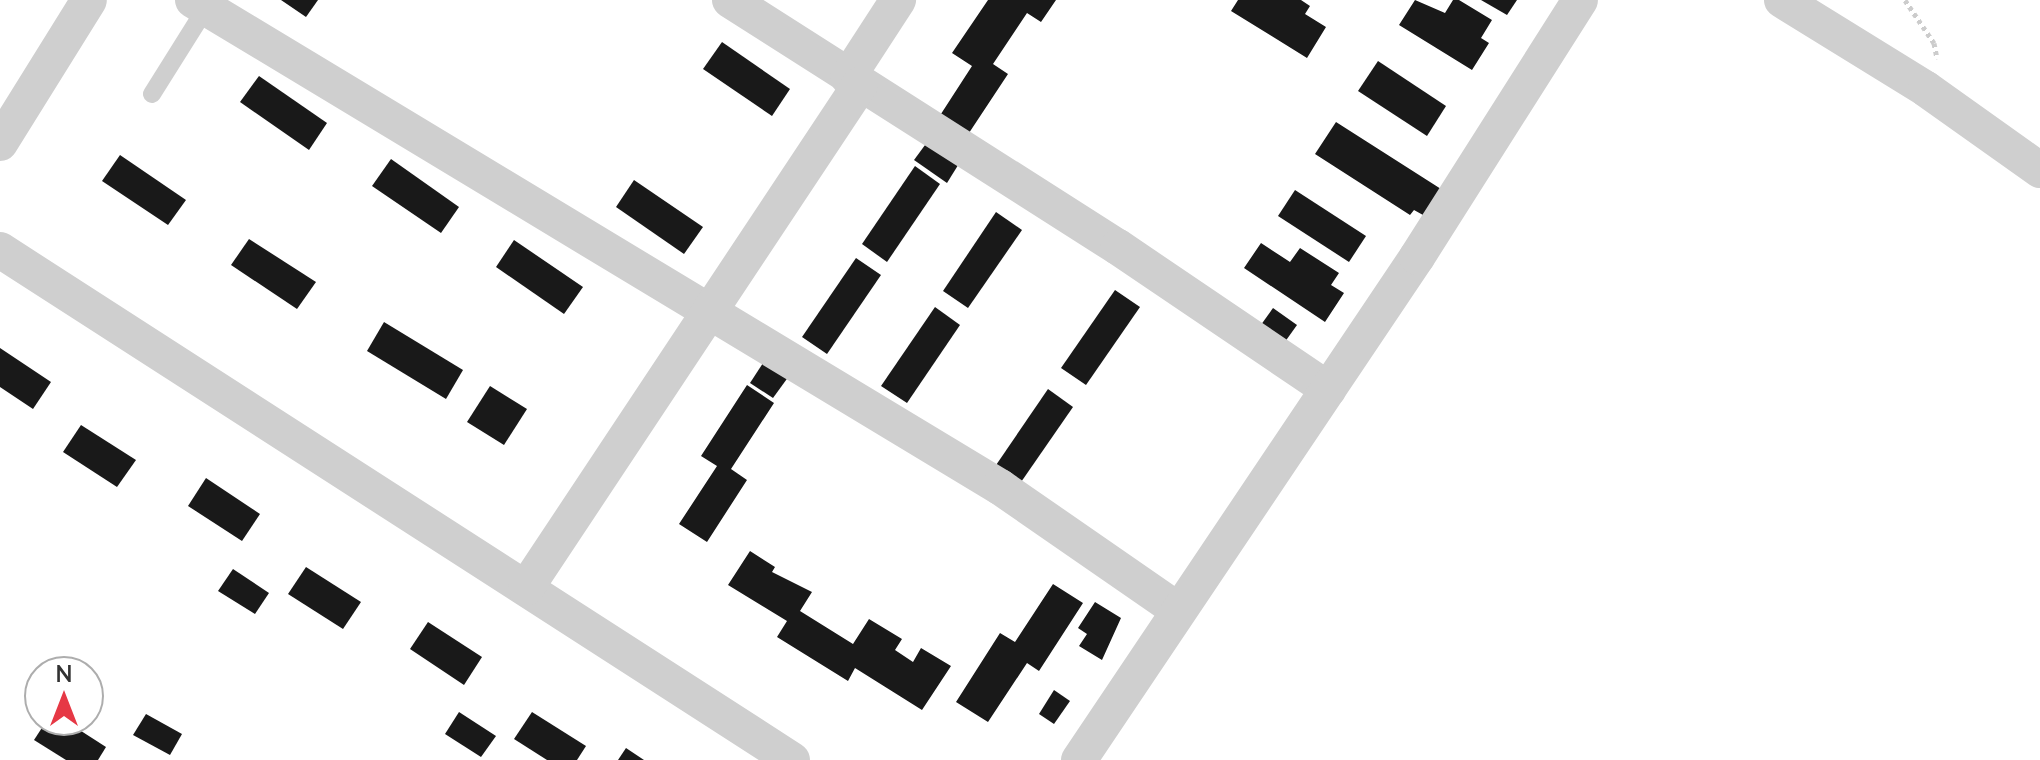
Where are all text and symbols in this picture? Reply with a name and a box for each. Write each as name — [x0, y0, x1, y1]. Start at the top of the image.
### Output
north arrow — [24, 656, 104, 736]
text: N — [56, 660, 72, 687]

